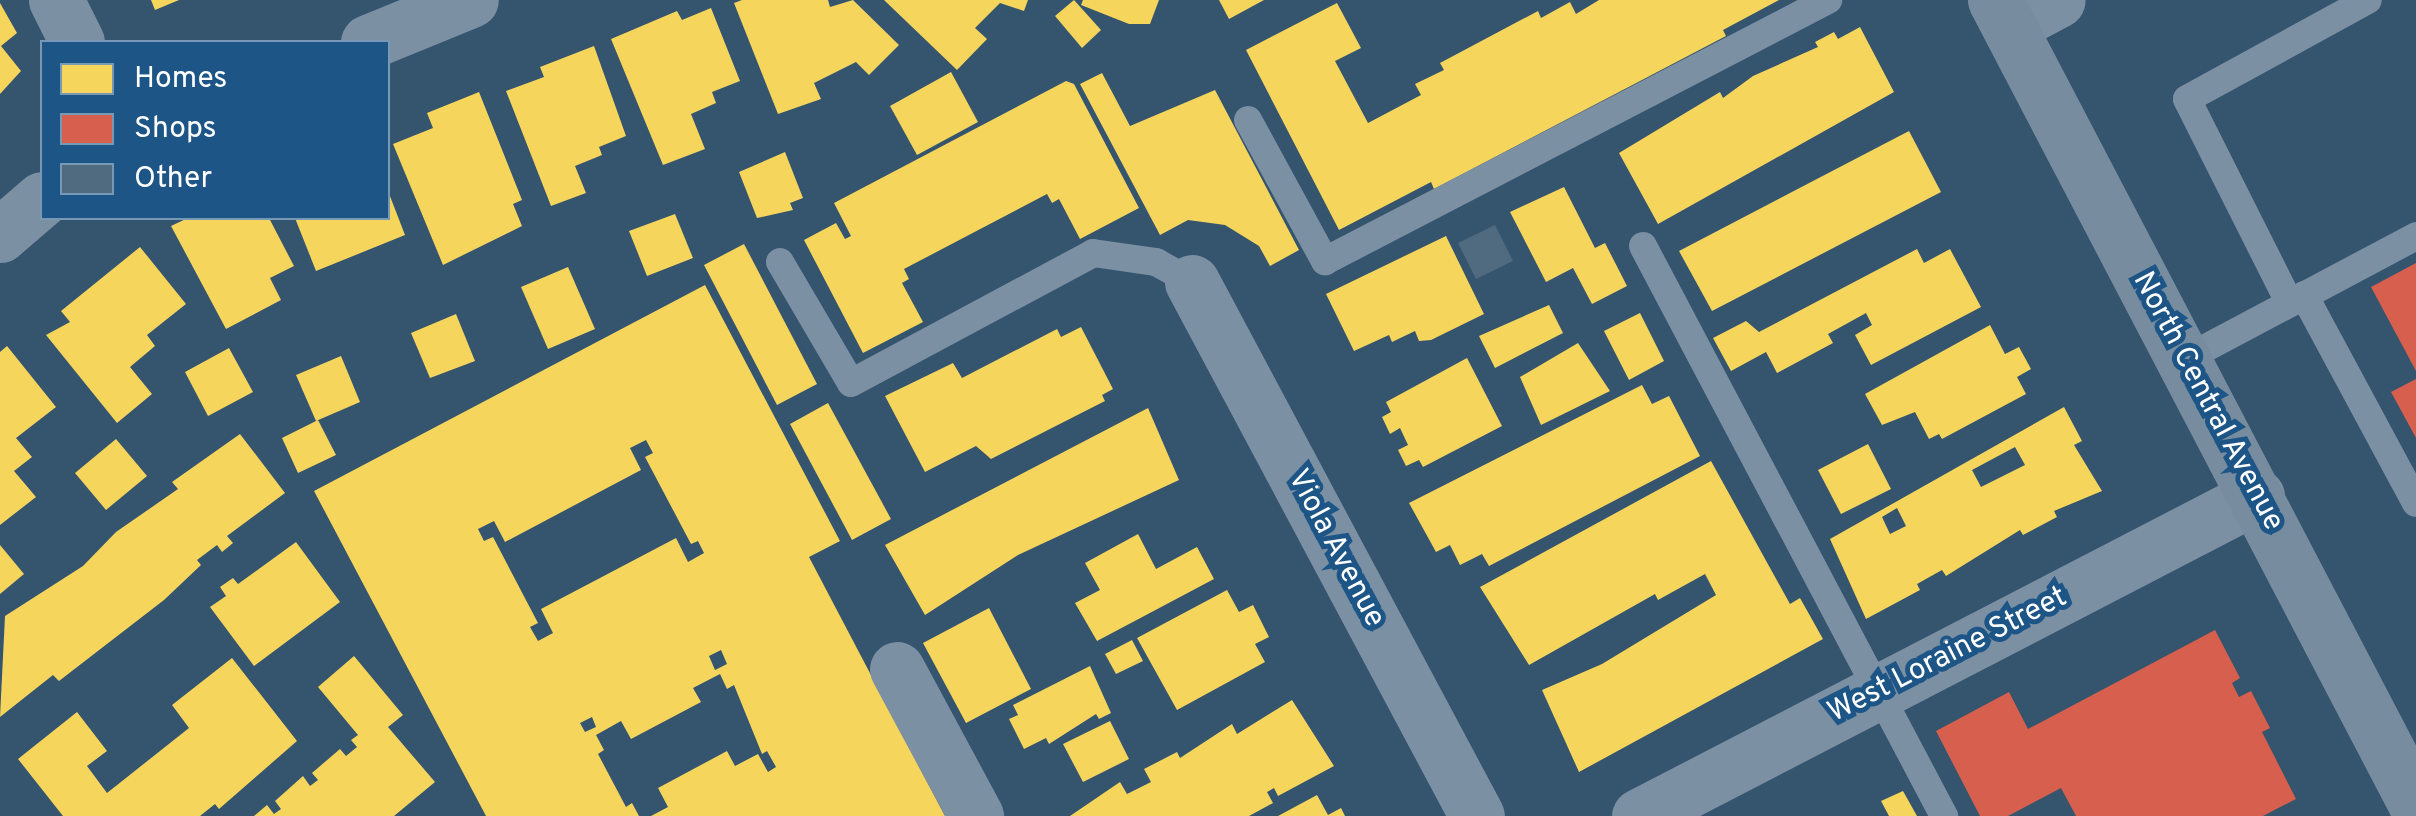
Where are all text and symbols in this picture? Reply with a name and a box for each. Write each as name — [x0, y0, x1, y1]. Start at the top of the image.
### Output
legend — [40, 40, 390, 220]
text: Homes — [134, 61, 227, 98]
text: Shops — [134, 111, 217, 148]
text: Other — [134, 161, 212, 198]
street label: North Central Avenue — [2123, 266, 2291, 538]
street label: Viola Avenue — [1278, 463, 1392, 635]
street label: West Loraine Street — [1822, 580, 2074, 732]

